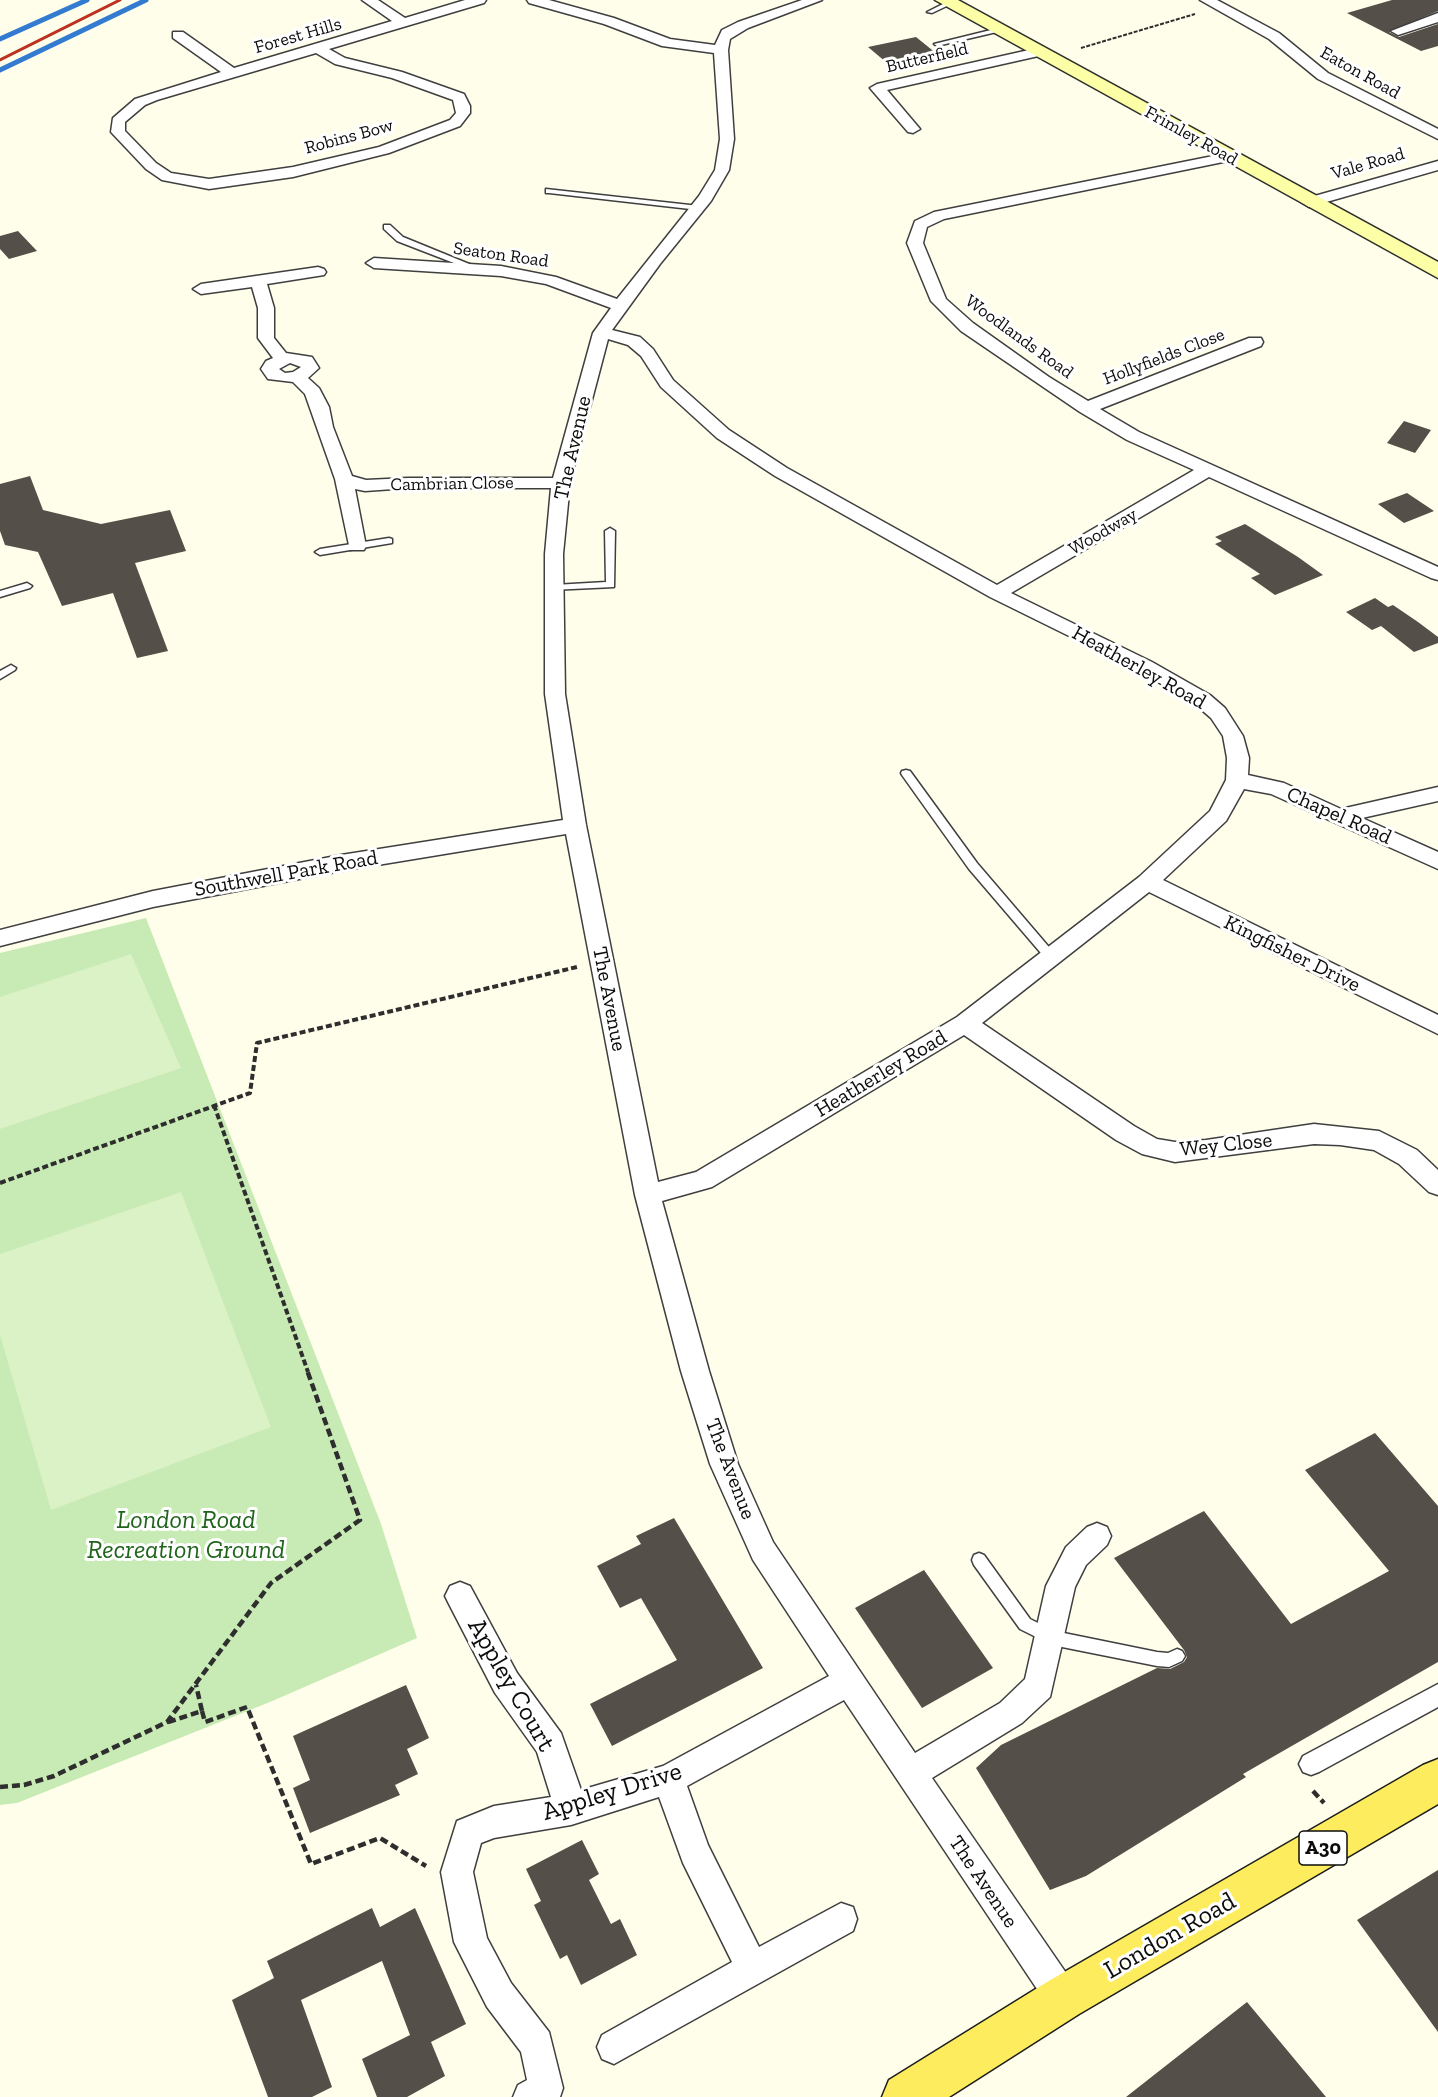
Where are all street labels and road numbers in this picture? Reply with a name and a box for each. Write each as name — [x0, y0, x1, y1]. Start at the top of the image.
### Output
street label: Forest Hills — [252, 13, 344, 59]
street label: Butterfield — [884, 38, 970, 78]
street label: Eaton Road — [1316, 42, 1404, 104]
street label: Frimley Road — [1141, 102, 1241, 170]
street label: Robins Bow — [302, 115, 396, 159]
street label: Vale Road — [1329, 143, 1407, 185]
street label: Seaton Road — [452, 238, 550, 272]
street label: Woodlands Road — [961, 290, 1077, 384]
street label: Hollyfields Close — [1100, 324, 1228, 390]
street label: The Avenue — [549, 394, 597, 502]
street label: Cambrian Close — [390, 472, 514, 496]
street label: Woodway — [1065, 504, 1141, 560]
street label: Heatherley Road — [1068, 621, 1210, 715]
street label: Chapel Road — [1283, 782, 1395, 850]
street label: Southwell Park Road — [192, 845, 380, 903]
street label: Kingfisher Drive — [1220, 910, 1364, 998]
street label: The Avenue — [587, 945, 631, 1053]
street label: Heatherley Road — [811, 1025, 951, 1123]
street label: Wey Close — [1179, 1128, 1273, 1162]
street label: The Avenue — [699, 1415, 761, 1523]
street label: Appley Court — [460, 1613, 562, 1757]
street label: Appley Drive — [538, 1756, 686, 1828]
street label: The Avenue — [943, 1831, 1023, 1933]
road number: A30 — [1299, 1831, 1347, 1865]
street label: London Road — [1099, 1886, 1241, 1986]

